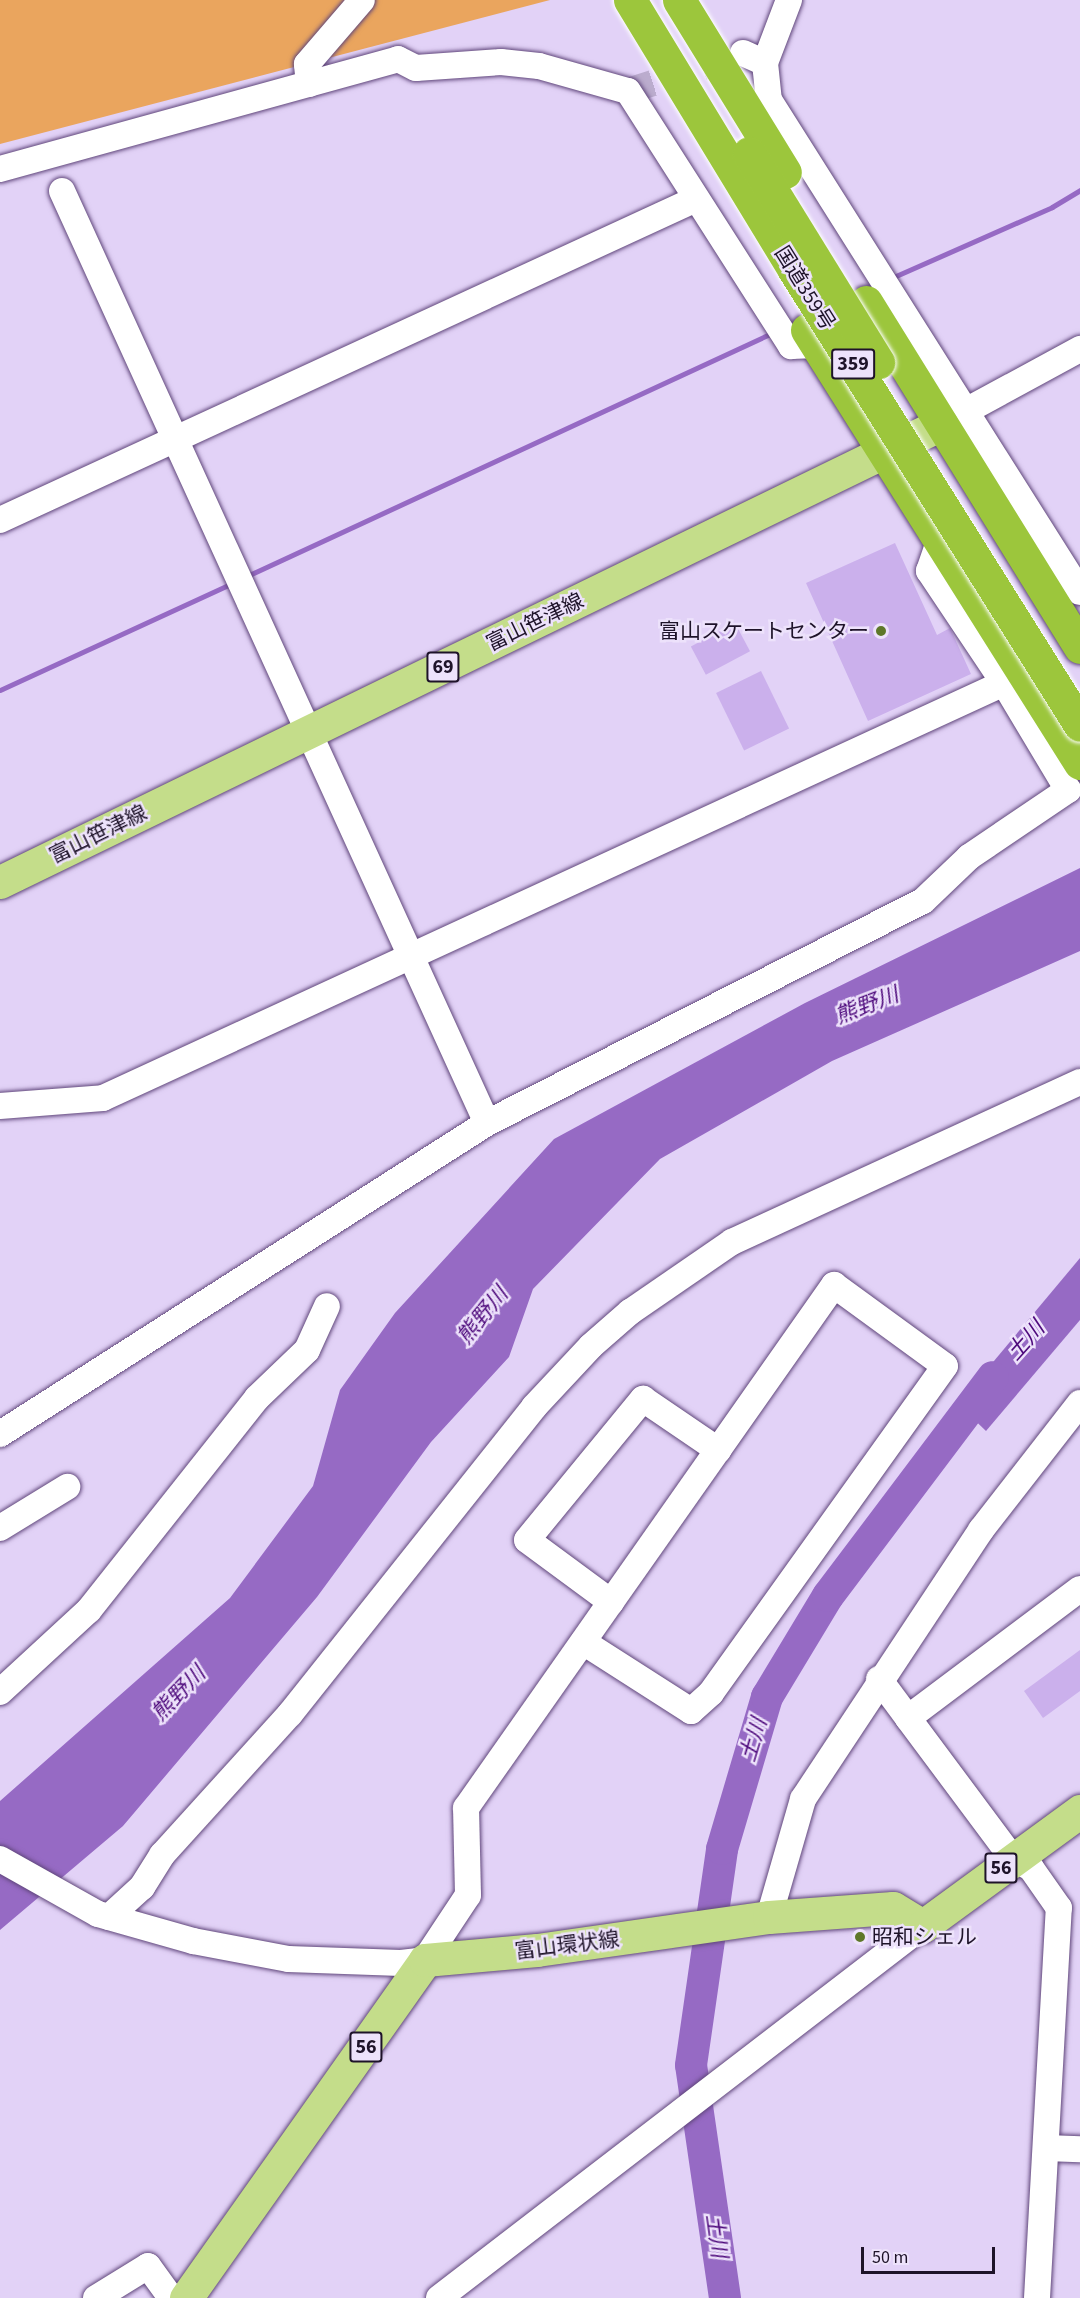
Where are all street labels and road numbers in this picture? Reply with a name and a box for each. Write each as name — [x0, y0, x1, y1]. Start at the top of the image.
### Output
street label: 国道359号 — [769, 241, 841, 335]
road number: 359 — [830, 347, 876, 381]
street label: 富山笹津線 — [482, 588, 588, 656]
road number: 69 — [425, 650, 461, 684]
street label: 富山笹津線 — [45, 800, 151, 868]
road number: 56 — [983, 1851, 1019, 1885]
street label: 富山環状線 — [513, 1926, 621, 1964]
road number: 56 — [348, 2030, 384, 2064]

